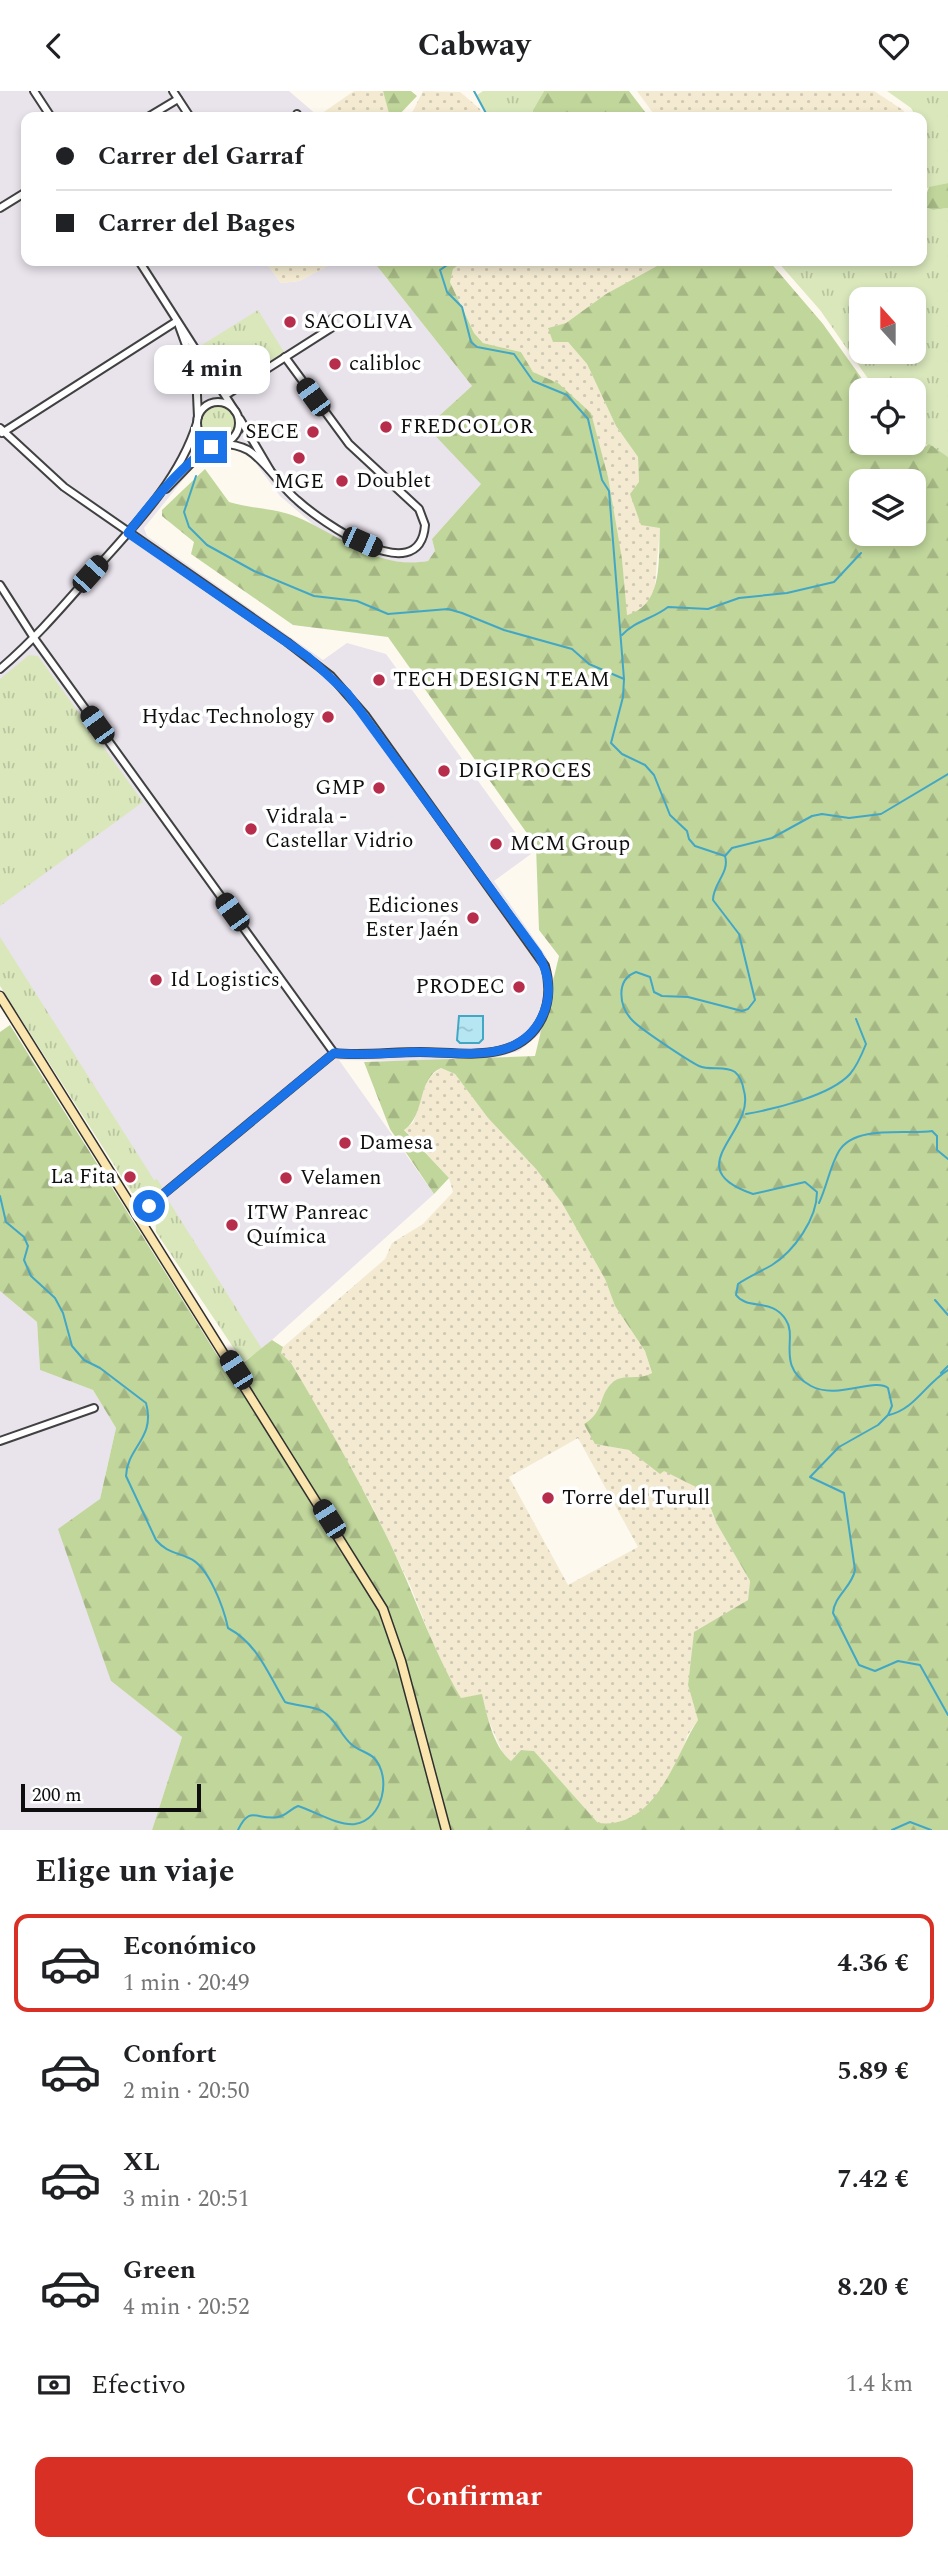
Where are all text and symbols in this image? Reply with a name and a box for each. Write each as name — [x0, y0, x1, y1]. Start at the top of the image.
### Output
text: Cabway — [418, 21, 530, 70]
icon: back — [35, 27, 73, 65]
icon: heart — [875, 27, 913, 65]
text: Carrer del Garraf — [98, 136, 304, 176]
text: Carrer del Bages — [98, 203, 296, 243]
north arrow — [849, 287, 926, 364]
map controls — [849, 287, 926, 546]
place label: SACOLIVA — [304, 306, 413, 338]
marker: SACOLIVA — [282, 314, 298, 330]
callout: 4 min — [153, 345, 269, 395]
place label: calibloc — [349, 348, 421, 380]
text: 4 min — [181, 352, 243, 387]
marker: calibloc — [327, 356, 343, 372]
car — [293, 374, 334, 420]
button: locate — [849, 378, 926, 455]
place label: FREDCOLOR — [400, 411, 533, 443]
place label: SECE — [245, 416, 299, 448]
marker: FREDCOLOR — [378, 419, 394, 435]
marker: SECE — [305, 424, 321, 440]
route end — [195, 431, 227, 463]
marker: MGE — [291, 450, 307, 466]
place label: Doublet — [356, 465, 431, 497]
place label: MGE — [274, 466, 324, 498]
button: layers — [849, 469, 926, 546]
marker: Doublet — [334, 473, 350, 489]
car — [339, 524, 386, 560]
car — [69, 551, 112, 597]
place label: TECH DESIGN TEAM — [393, 664, 610, 696]
marker: TECH DESIGN TEAM — [371, 672, 387, 688]
place label: Hydac Technology — [141, 701, 315, 733]
car — [77, 702, 118, 748]
marker: Hydac Technology — [320, 709, 336, 725]
place label: DIGIPROCES — [458, 755, 591, 787]
marker: DIGIPROCES — [436, 763, 452, 779]
place label: GMP — [315, 772, 365, 804]
marker: GMP — [371, 780, 387, 796]
place label: Vidrala - Castellar Vidrio — [265, 801, 413, 857]
marker: Vidrala - Castellar Vidrio — [243, 821, 259, 837]
place label: MCM Group — [510, 828, 630, 860]
marker: MCM Group — [488, 836, 504, 852]
car — [212, 889, 253, 935]
place label: Ediciones Ester Jaén — [365, 890, 459, 946]
marker: Ediciones Ester Jaén — [465, 910, 481, 926]
place label: Id Logistics — [170, 964, 280, 996]
place label: PRODEC — [416, 971, 505, 1003]
marker: Id Logistics — [148, 972, 164, 988]
marker: PRODEC — [511, 979, 527, 995]
place label: Damesa — [359, 1127, 434, 1159]
marker: Damesa — [337, 1135, 353, 1151]
place label: La Fita — [50, 1161, 117, 1193]
place label: Velamen — [300, 1162, 382, 1194]
marker: La Fita — [122, 1169, 138, 1185]
marker: Velamen — [278, 1170, 294, 1186]
route start — [133, 1190, 165, 1222]
place label: ITW Panreac Química — [246, 1197, 369, 1253]
marker: ITW Panreac Química — [224, 1217, 240, 1233]
car — [216, 1347, 257, 1393]
place label: Torre del Turull — [562, 1482, 710, 1514]
marker: Torre del Turull — [540, 1490, 556, 1506]
car — [309, 1496, 350, 1542]
scale bar — [21, 1781, 201, 1813]
text: 200 m — [32, 1781, 82, 1810]
text: Elige un viaje — [35, 1847, 235, 1896]
text: Económico — [123, 1926, 256, 1966]
icon: car — [39, 1932, 102, 1995]
text: 4.36 € — [837, 1943, 909, 1983]
text: 1 min · 20:49 — [123, 1966, 250, 2001]
text: Confort — [123, 2034, 217, 2074]
icon: car — [39, 2040, 102, 2103]
text: 5.89 € — [837, 2051, 909, 2091]
text: 2 min · 20:50 — [123, 2074, 250, 2109]
text: XL — [123, 2142, 160, 2182]
icon: car — [39, 2148, 102, 2211]
text: 7.42 € — [837, 2159, 909, 2199]
text: 3 min · 20:51 — [123, 2182, 250, 2217]
text: Green — [123, 2250, 196, 2290]
icon: car — [39, 2256, 102, 2319]
text: 8.20 € — [837, 2267, 909, 2307]
text: 4 min · 20:52 — [123, 2290, 250, 2325]
text: Efectivo — [91, 2365, 186, 2405]
icon: cash — [35, 2366, 73, 2404]
text: 1.4 km — [846, 2367, 913, 2402]
button: Confirmar — [35, 2457, 913, 2537]

